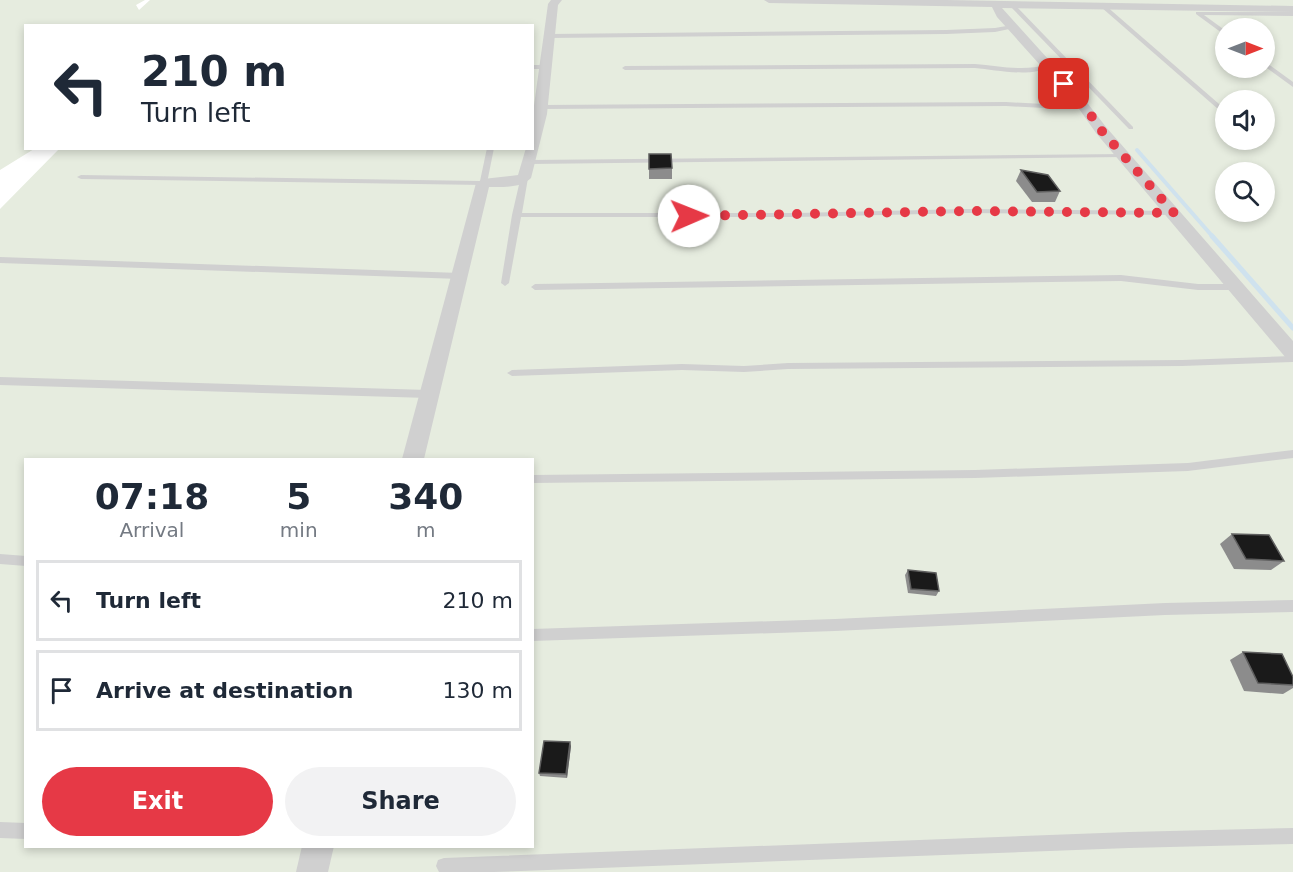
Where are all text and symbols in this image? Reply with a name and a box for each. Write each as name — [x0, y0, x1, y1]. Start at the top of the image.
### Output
north arrow — [1215, 18, 1275, 78]
map controls — [1215, 18, 1275, 222]
text: 210 m — [141, 47, 287, 96]
icon: left — [42, 48, 120, 126]
pin — [1038, 58, 1089, 109]
icon: arrive — [1047, 67, 1080, 100]
button: sound — [1215, 90, 1275, 150]
text: Turn left — [141, 97, 251, 128]
button: search — [1215, 162, 1275, 222]
position arrow — [657, 184, 721, 248]
text: 07:18 — [95, 476, 209, 517]
text: 5 — [286, 476, 311, 517]
text: 340 — [388, 476, 463, 517]
text: Arrival — [119, 518, 184, 542]
text: min — [280, 518, 318, 542]
text: m — [416, 518, 436, 542]
icon: left — [45, 584, 78, 617]
text: Turn left — [96, 588, 201, 613]
text: 210 m — [443, 588, 513, 613]
icon: arrive — [45, 674, 78, 707]
text: Arrive at destination — [96, 678, 353, 703]
text: 130 m — [443, 678, 513, 703]
button: Exit — [42, 767, 273, 836]
button: Share — [285, 767, 516, 836]

